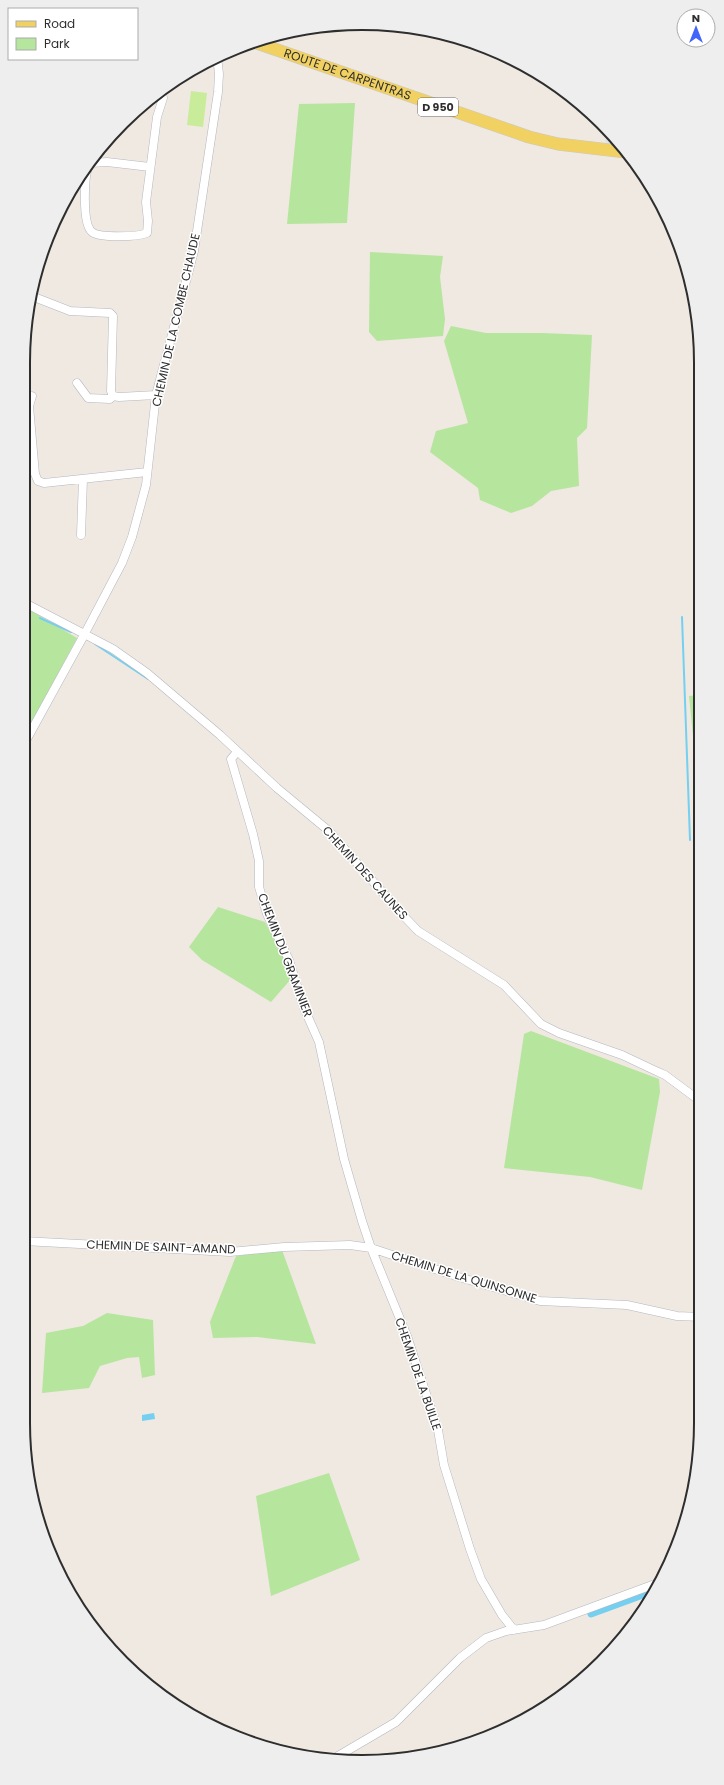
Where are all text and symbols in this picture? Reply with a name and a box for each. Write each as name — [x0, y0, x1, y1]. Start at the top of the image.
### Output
legend — [8, 8, 138, 60]
north arrow — [676, 8, 716, 48]
text: N — [692, 10, 700, 26]
text: Road — [44, 15, 75, 32]
text: Park — [44, 35, 71, 52]
street label: ROUTE DE CARPENTRAS — [282, 44, 414, 104]
road number: D 950 — [418, 98, 458, 116]
street label: CHEMIN DE LA COMBE CHAUDE — [147, 232, 204, 408]
street label: CHEMIN DES CAUNES — [319, 822, 412, 923]
street label: CHEMIN DU GRAMINIER — [254, 890, 317, 1019]
street label: CHEMIN DE SAINT-AMAND — [86, 1235, 236, 1258]
street label: CHEMIN DE LA QUINSONNE — [389, 1246, 539, 1307]
street label: CHEMIN DE LA BUILLE — [391, 1315, 446, 1432]

